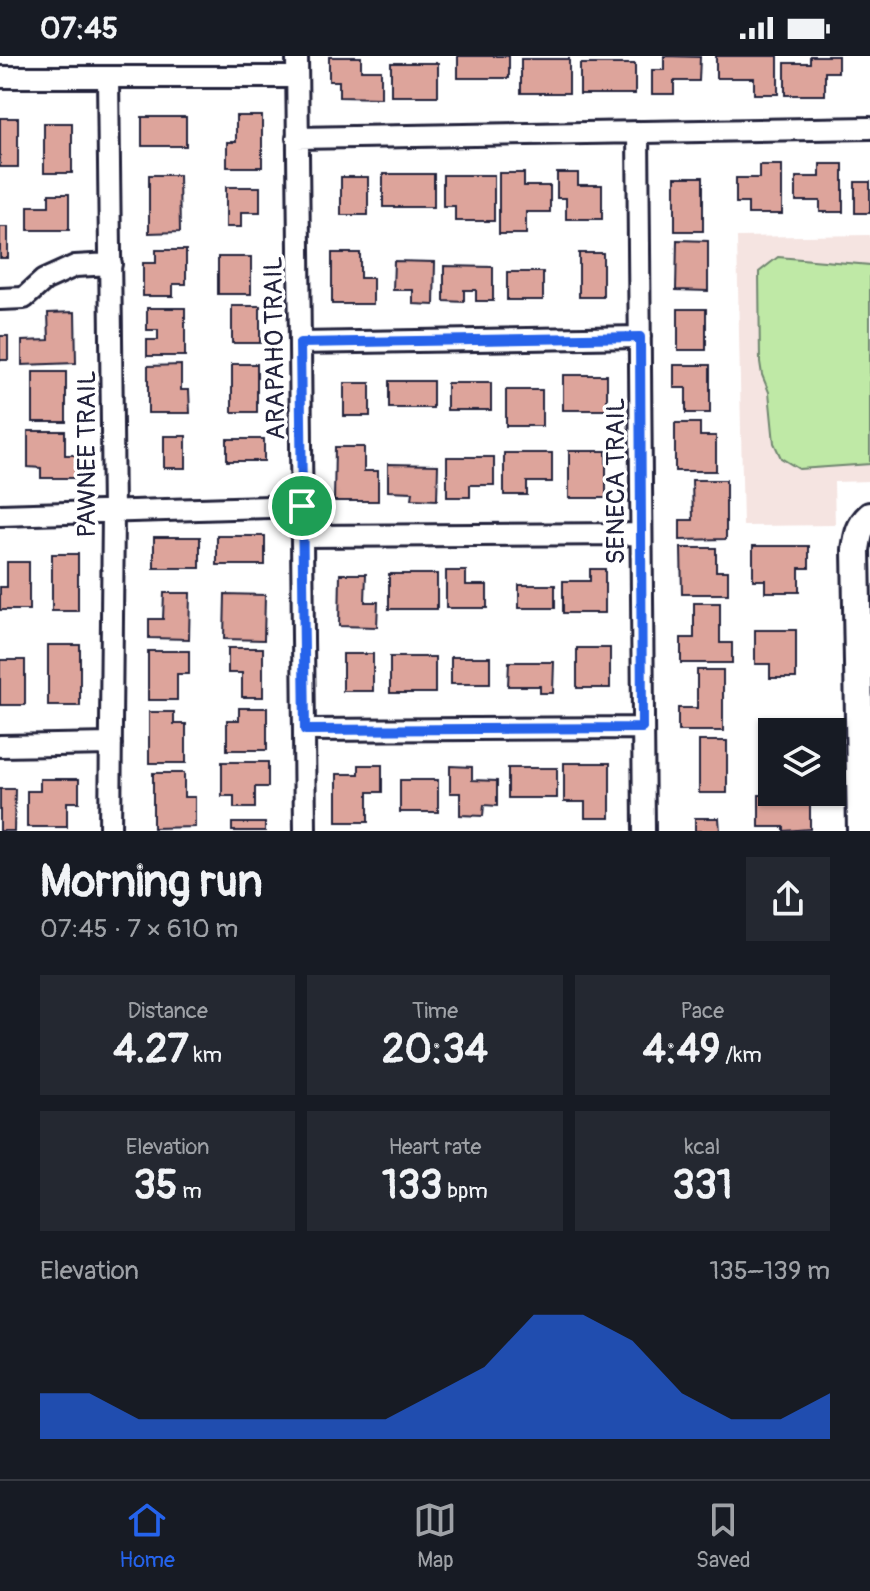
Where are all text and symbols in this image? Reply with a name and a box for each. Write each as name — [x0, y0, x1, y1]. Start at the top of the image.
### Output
text: 07:45 — [40, 10, 118, 47]
street label: ARAPAHO TRAIL — [257, 256, 293, 440]
street label: PAWNEE TRAIL — [71, 370, 103, 538]
street label: SENECA TRAIL — [600, 397, 632, 565]
pin — [268, 472, 336, 540]
icon: arrive — [280, 484, 324, 528]
map controls — [758, 718, 846, 806]
button: layers — [758, 718, 846, 806]
text: Morning run — [40, 855, 263, 910]
button: share — [746, 857, 830, 941]
text: 07:45 · 7 × 610 m — [40, 913, 238, 945]
text: Distance — [127, 997, 208, 1025]
text: Time — [412, 997, 458, 1025]
text: Pace — [681, 997, 724, 1025]
text: 4.27 — [113, 1025, 189, 1074]
text: 20:34 — [382, 1025, 488, 1074]
text: 4:49 — [643, 1025, 720, 1074]
text: km — [189, 1041, 222, 1069]
text: /km — [720, 1041, 762, 1069]
text: Elevation — [126, 1133, 210, 1161]
text: Heart rate — [389, 1133, 481, 1161]
text: kcal — [684, 1133, 720, 1161]
text: 35 — [134, 1161, 178, 1210]
text: 133 — [382, 1161, 442, 1210]
text: 331 — [672, 1161, 732, 1210]
text: m — [178, 1177, 202, 1205]
text: bpm — [442, 1177, 488, 1205]
text: Elevation — [40, 1255, 139, 1287]
text: 135–139 m — [709, 1255, 830, 1287]
tab: Home — [119, 1498, 175, 1574]
tab: Map — [413, 1498, 457, 1574]
tab: Saved — [696, 1498, 751, 1574]

